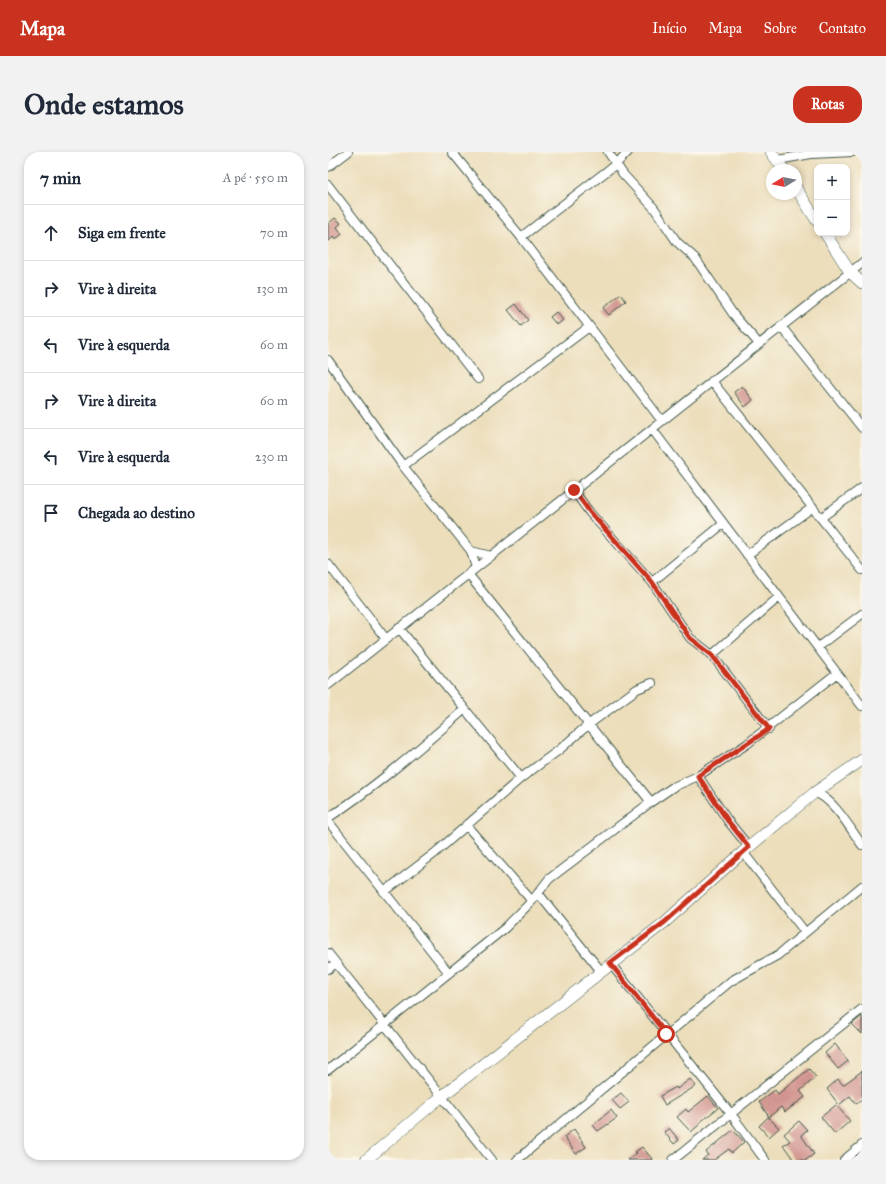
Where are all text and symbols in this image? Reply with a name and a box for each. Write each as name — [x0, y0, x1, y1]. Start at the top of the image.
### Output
text: Mapa — [20, 17, 65, 40]
text: Início — [652, 20, 687, 37]
text: Mapa — [709, 20, 742, 37]
text: Sobre — [764, 20, 797, 37]
text: Contato — [819, 20, 866, 37]
button: Rotas — [793, 86, 862, 123]
text: Onde estamos — [24, 87, 184, 122]
north arrow — [766, 164, 802, 200]
map controls — [814, 164, 850, 236]
button: + — [814, 164, 850, 200]
text: 7 min — [40, 168, 81, 189]
text: A pé · 550 m — [223, 170, 288, 186]
button: − — [814, 200, 850, 236]
icon: ahead — [40, 222, 62, 244]
text: Siga em frente — [78, 224, 166, 242]
text: 70 m — [260, 225, 288, 241]
icon: right — [40, 278, 62, 300]
text: Vire à direita — [78, 280, 156, 298]
text: 130 m — [256, 281, 288, 297]
icon: left — [40, 334, 62, 356]
text: Vire à esquerda — [78, 336, 170, 354]
text: 60 m — [260, 337, 288, 353]
icon: right — [40, 390, 62, 412]
text: Vire à direita — [78, 392, 156, 410]
text: 60 m — [260, 393, 288, 409]
icon: left — [40, 446, 62, 468]
text: Vire à esquerda — [78, 448, 170, 466]
text: 230 m — [255, 449, 288, 465]
route end — [565, 481, 583, 499]
icon: arrive — [40, 502, 62, 524]
text: Chegada ao destino — [78, 504, 195, 522]
route start — [657, 1025, 675, 1043]

